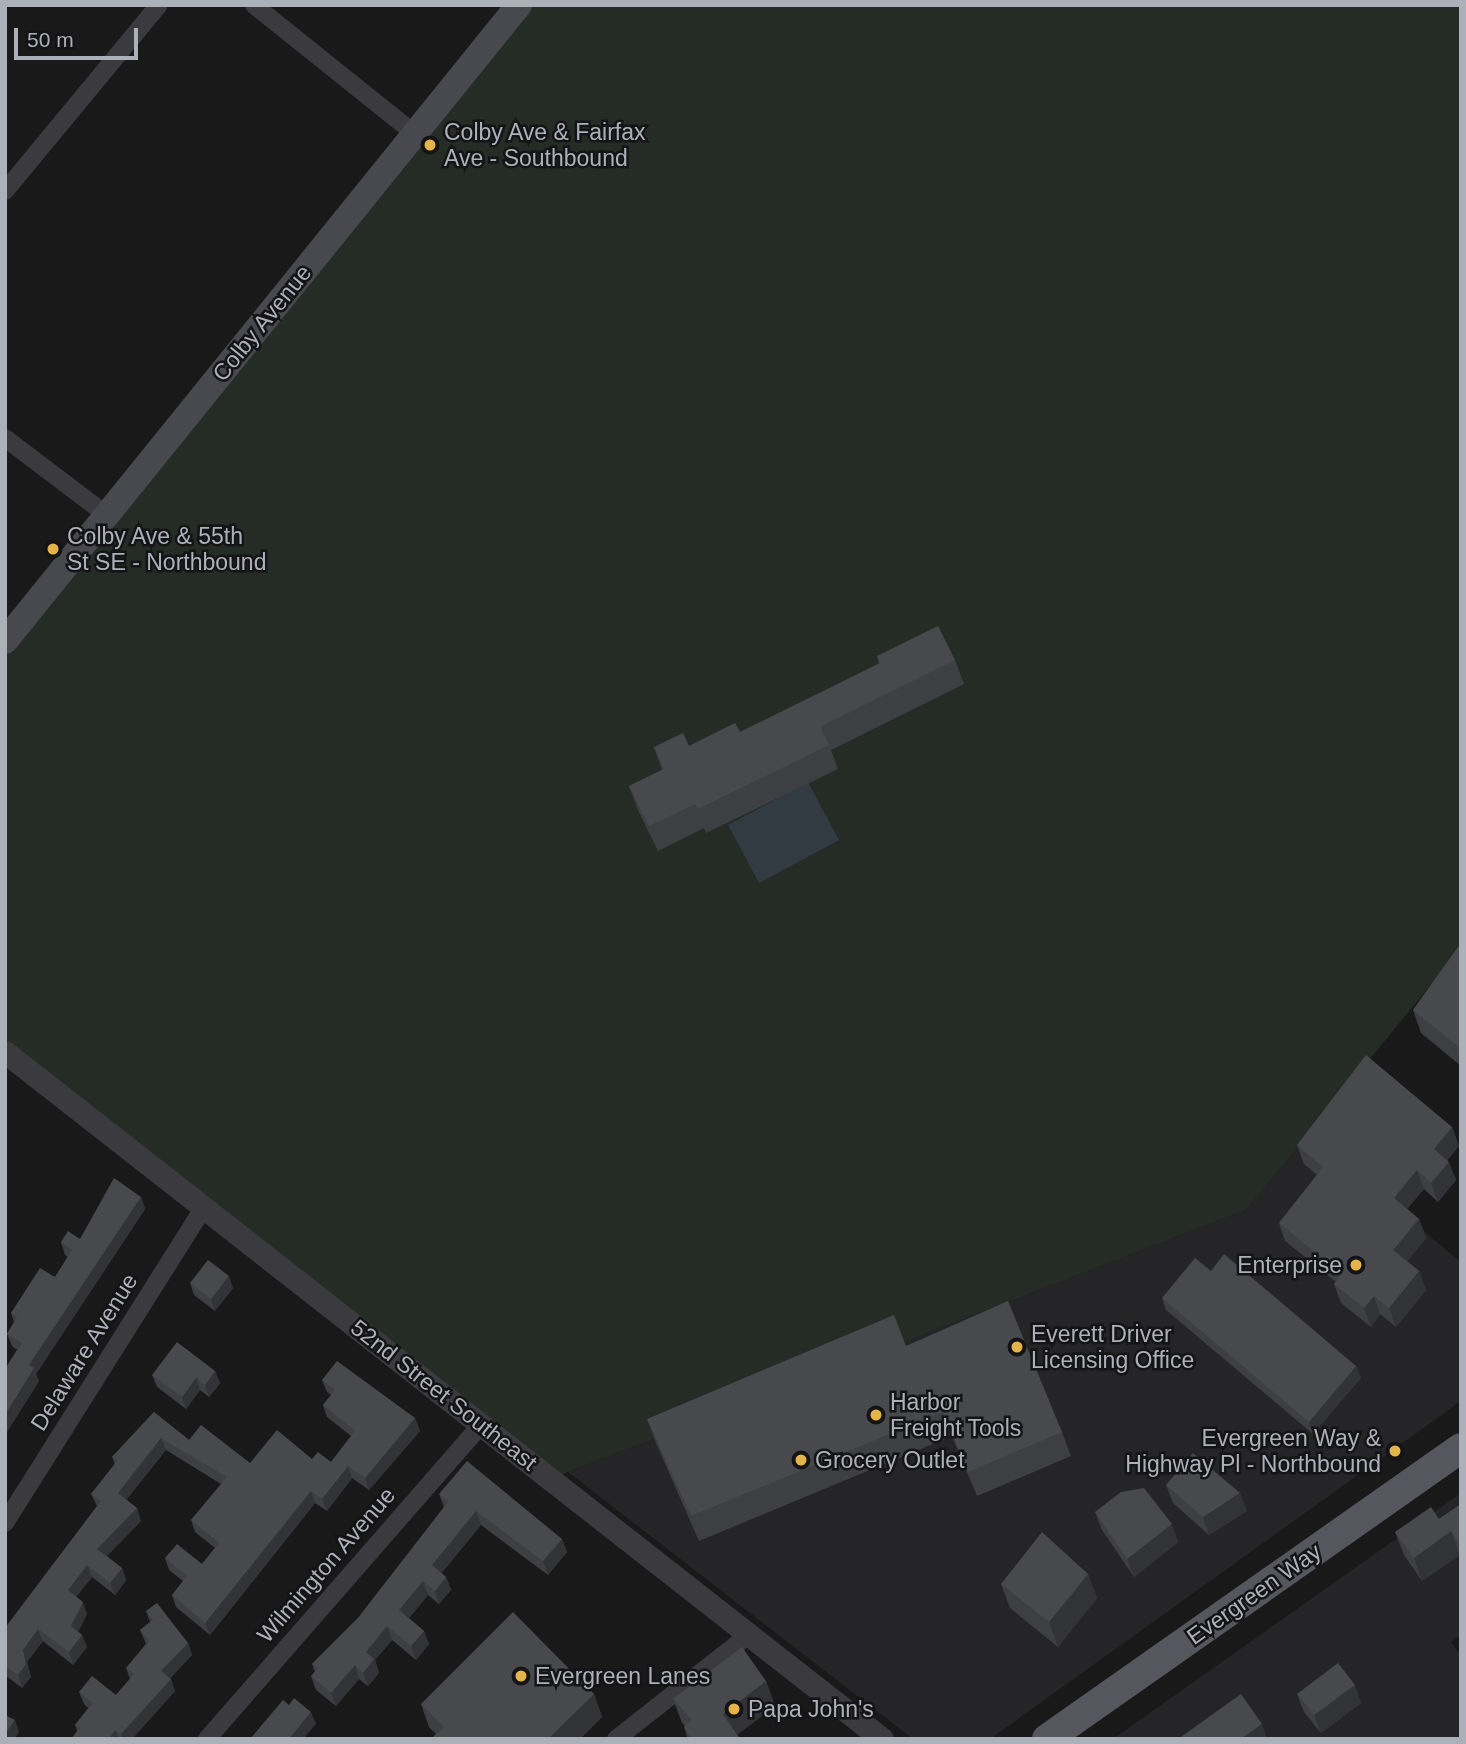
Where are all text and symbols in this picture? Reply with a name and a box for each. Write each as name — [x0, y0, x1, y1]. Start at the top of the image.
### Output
scale bar — [18, 14, 142, 58]
text: 50 m — [27, 28, 74, 51]
place label: Colby Ave & Fairfax Ave - Southbound — [444, 118, 647, 172]
marker: Colby Ave & Fairfax Ave - Southbound — [422, 137, 438, 153]
street label: Colby Avenue — [206, 259, 318, 387]
place label: Colby Ave & 55th St SE - Northbound — [67, 522, 266, 576]
marker: Colby Ave & 55th St SE - Northbound — [45, 541, 61, 557]
place label: Enterprise — [1237, 1251, 1342, 1279]
marker: Enterprise — [1348, 1257, 1364, 1273]
street label: Delaware Avenue — [24, 1268, 144, 1436]
street label: 52nd Street Southeast — [345, 1314, 543, 1476]
place label: Everett Driver Licensing Office — [1031, 1320, 1194, 1374]
marker: Everett Driver Licensing Office — [1009, 1339, 1025, 1355]
place label: Harbor Freight Tools — [890, 1388, 1022, 1442]
marker: Harbor Freight Tools — [868, 1407, 884, 1423]
place label: Evergreen Way & Highway Pl - Northbound — [1125, 1424, 1381, 1478]
marker: Evergreen Way & Highway Pl - Northbound — [1387, 1443, 1403, 1459]
place label: Grocery Outlet — [815, 1446, 965, 1474]
marker: Grocery Outlet — [793, 1452, 809, 1468]
street label: Wilmington Avenue — [251, 1481, 401, 1649]
street label: Evergreen Way — [1182, 1537, 1326, 1651]
place label: Evergreen Lanes — [535, 1662, 710, 1690]
marker: Evergreen Lanes — [513, 1668, 529, 1684]
place label: Papa John's — [748, 1695, 874, 1723]
marker: Papa John's — [726, 1701, 742, 1717]

